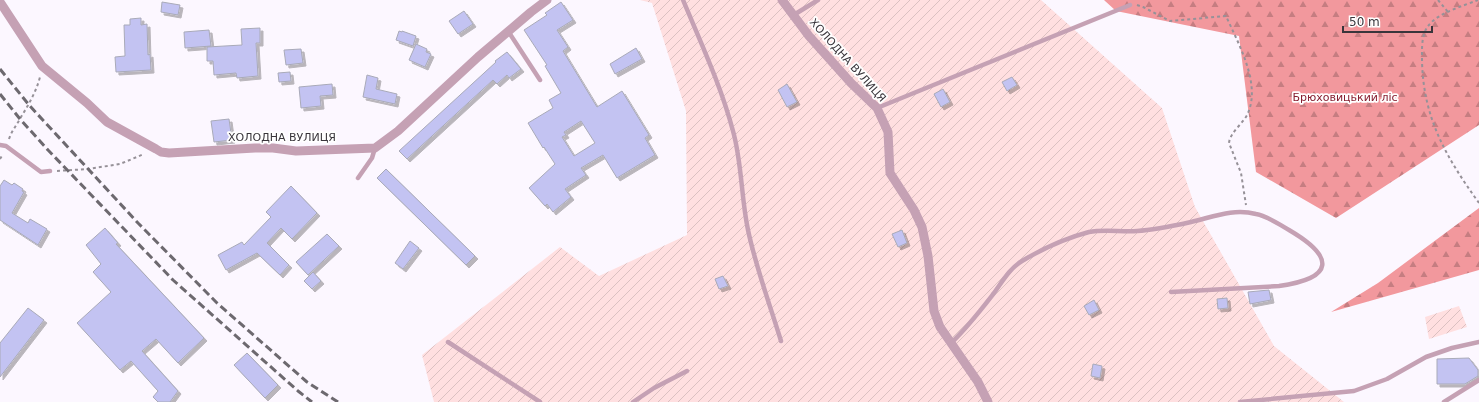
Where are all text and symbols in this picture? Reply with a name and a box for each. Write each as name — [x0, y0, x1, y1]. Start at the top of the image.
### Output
scale bar — [1343, 8, 1432, 34]
text: 50 m — [1349, 15, 1380, 29]
street label: ХОЛОДНА ВУЛИЦЯ — [807, 16, 889, 105]
park label: Брюховицький ліс — [1292, 91, 1398, 104]
street label: ХОЛОДНА ВУЛИЦЯ — [228, 131, 336, 144]

